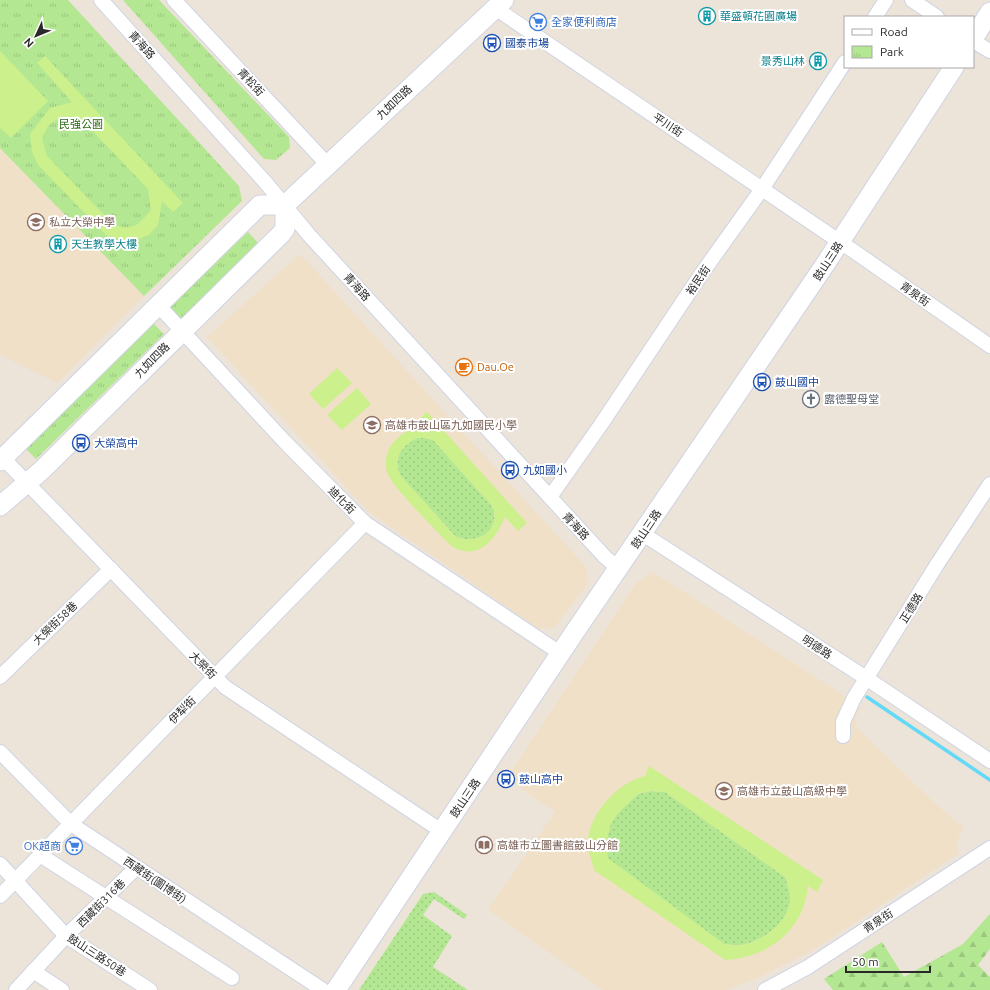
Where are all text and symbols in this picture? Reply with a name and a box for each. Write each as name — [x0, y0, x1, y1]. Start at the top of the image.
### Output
building icon: 華盛頓花園廣場 — [697, 6, 717, 26]
place label: 華盛頓花園廣場 — [720, 10, 797, 22]
supermarket icon: 全家便利商店 — [528, 12, 548, 32]
north arrow — [16, 16, 56, 56]
place label: 全家便利商店 — [551, 16, 617, 28]
legend — [844, 16, 974, 68]
text: Road — [880, 25, 908, 38]
street label: 青海路 — [127, 29, 157, 61]
bus stop icon: 國泰市場 — [482, 33, 502, 53]
text: N — [22, 36, 36, 50]
place label: 國泰市場 — [505, 37, 549, 49]
text: Park — [880, 45, 904, 58]
building icon: 景秀山林 — [808, 51, 828, 71]
place label: 景秀山林 — [761, 55, 805, 67]
street label: 青松街 — [235, 66, 267, 98]
street label: 九如四路 — [374, 83, 414, 121]
street label: 平川街 — [651, 111, 685, 139]
park label: 民強公園 — [59, 118, 103, 130]
school or university icon: 私立大榮中學 — [26, 212, 46, 232]
place label: 私立大榮中學 — [49, 216, 115, 228]
building icon: 天生教學大樓 — [48, 234, 68, 254]
place label: 天生教學大樓 — [71, 238, 137, 250]
street label: 鼓山三路 — [811, 239, 845, 283]
street label: 裕民街 — [684, 263, 712, 297]
street label: 青海路 — [342, 271, 372, 303]
street label: 青泉街 — [898, 280, 932, 308]
street label: 九如四路 — [132, 340, 172, 380]
cafe icon: Dau.Oe — [454, 357, 474, 377]
place label: Dau.Oe — [477, 361, 514, 373]
bus stop icon: 鼓山國中 — [752, 372, 772, 392]
place label: 鼓山國中 — [775, 376, 819, 388]
church icon: 露德聖母堂 — [801, 389, 821, 409]
place label: 露德聖母堂 — [824, 393, 879, 405]
school or university icon: 高雄市鼓山區九如國民小學 — [362, 415, 382, 435]
place label: 高雄市鼓山區九如國民小學 — [385, 419, 517, 431]
bus stop icon: 大榮高中 — [71, 433, 91, 453]
place label: 大榮高中 — [94, 437, 138, 449]
bus stop icon: 九如國小 — [500, 460, 520, 480]
place label: 九如國小 — [523, 464, 567, 476]
street label: 迪化街 — [326, 484, 358, 516]
street label: 鼓山三路 — [629, 507, 663, 551]
street label: 青海路 — [560, 510, 592, 542]
street label: 正德路 — [897, 591, 925, 625]
street label: 大榮街58巷 — [31, 599, 79, 647]
street label: 明德路 — [800, 633, 834, 661]
street label: 大榮街 — [187, 649, 219, 681]
street label: 伊犁街 — [166, 694, 198, 726]
bus stop icon: 鼓山高中 — [496, 769, 516, 789]
place label: 鼓山高中 — [519, 773, 563, 785]
street label: 鼓山三路 — [448, 776, 482, 820]
school or university icon: 高雄市立鼓山高級中學 — [714, 781, 734, 801]
place label: 高雄市立鼓山高級中學 — [737, 785, 847, 797]
library icon: 高雄市立圖書館鼓山分館 — [474, 835, 494, 855]
supermarket icon: OK超商 — [64, 836, 84, 856]
place label: 高雄市立圖書館鼓山分館 — [497, 839, 618, 851]
place label: OK超商 — [24, 840, 61, 852]
street label: 西藏街(圖博街) — [121, 855, 189, 906]
street label: 西藏街316巷 — [75, 877, 127, 929]
street label: 青泉街 — [861, 907, 895, 935]
street label: 鼓山三路50巷 — [65, 932, 129, 978]
scale bar — [846, 948, 930, 974]
text: 50 m — [852, 955, 879, 968]

